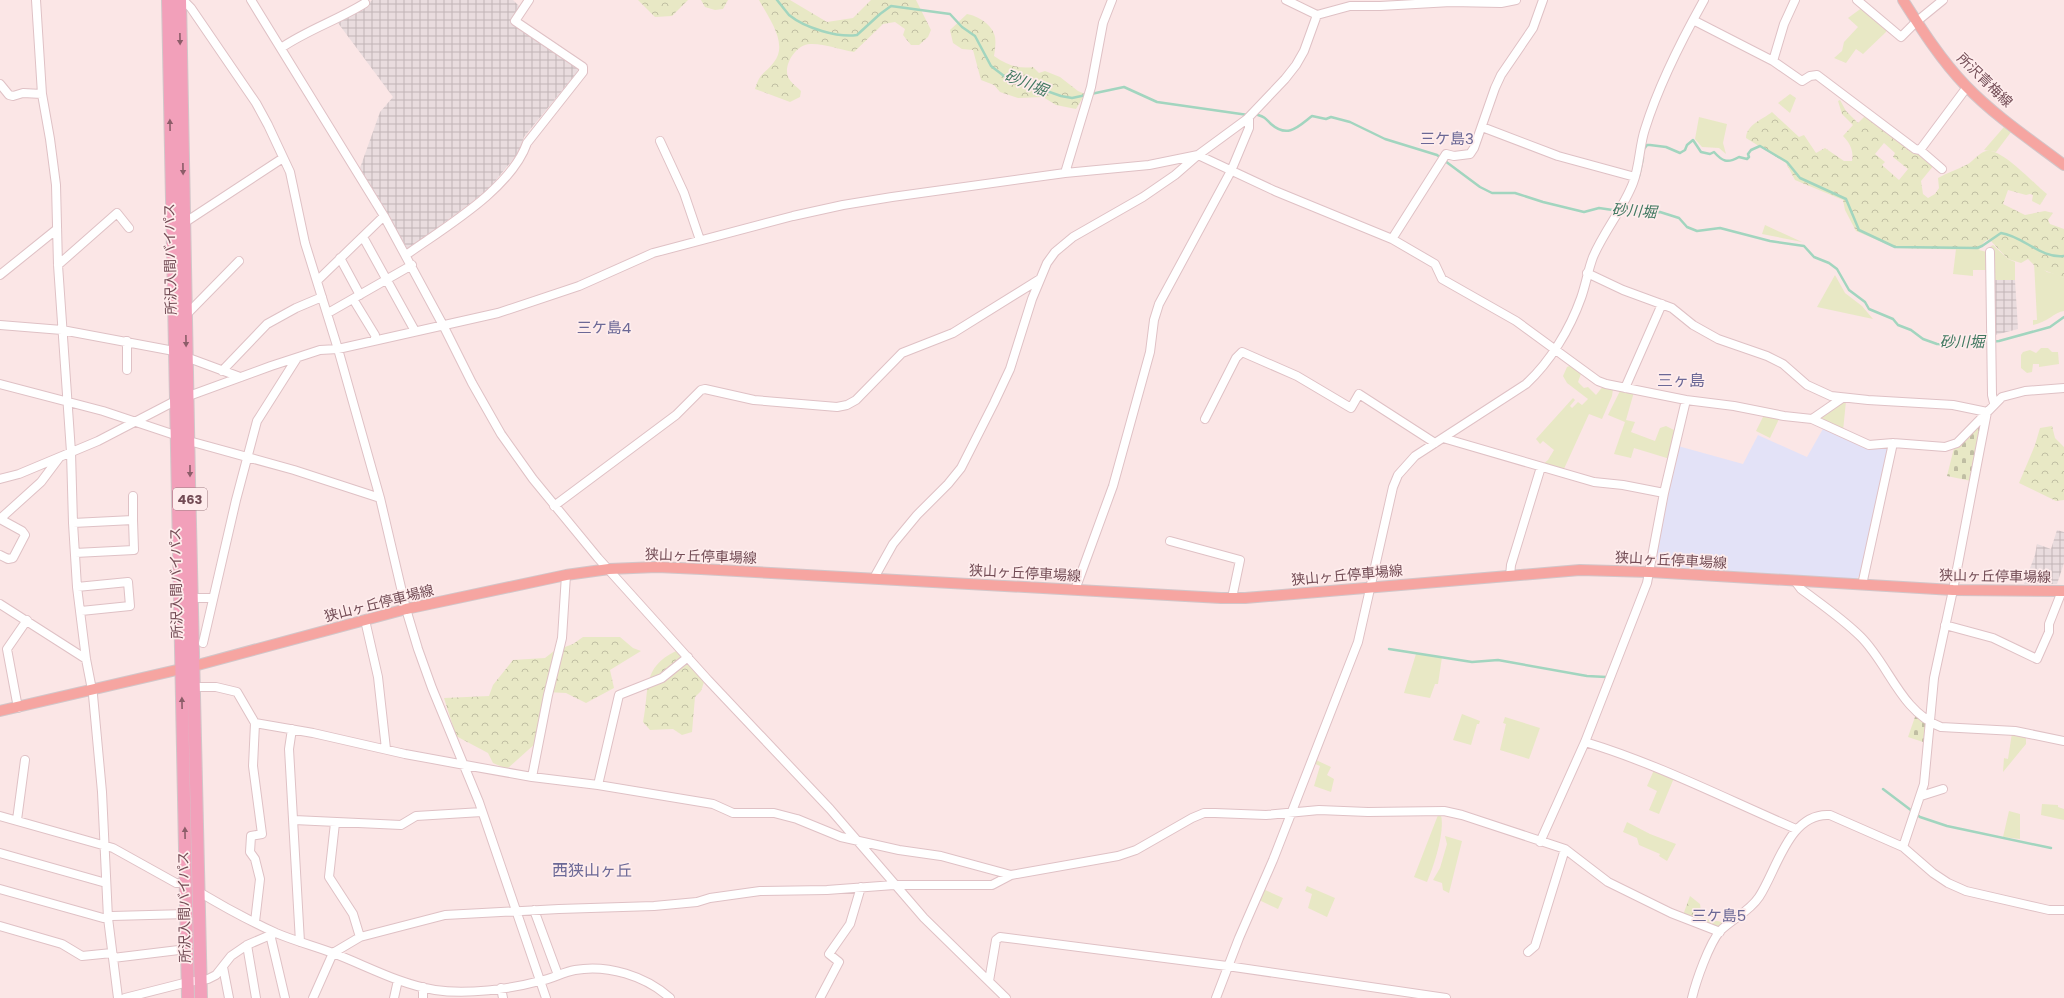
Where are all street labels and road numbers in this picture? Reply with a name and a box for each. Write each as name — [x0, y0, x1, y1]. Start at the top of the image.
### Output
street label: 所沢青梅線 — [1953, 48, 2017, 112]
street label: 所沢入間バイパス — [159, 203, 181, 315]
road number: 463 — [173, 488, 207, 510]
street label: 所沢入間バイパス — [165, 527, 187, 639]
street label: 狭山ヶ丘停車場線 — [645, 544, 757, 568]
street label: 狭山ヶ丘停車場線 — [1615, 547, 1727, 573]
street label: 狭山ヶ丘停車場線 — [969, 560, 1081, 586]
street label: 狭山ヶ丘停車場線 — [1290, 560, 1404, 590]
street label: 狭山ヶ丘停車場線 — [1939, 565, 2051, 587]
street label: 狭山ヶ丘停車場線 — [322, 580, 436, 626]
street label: 所沢入間バイパス — [173, 851, 195, 963]

